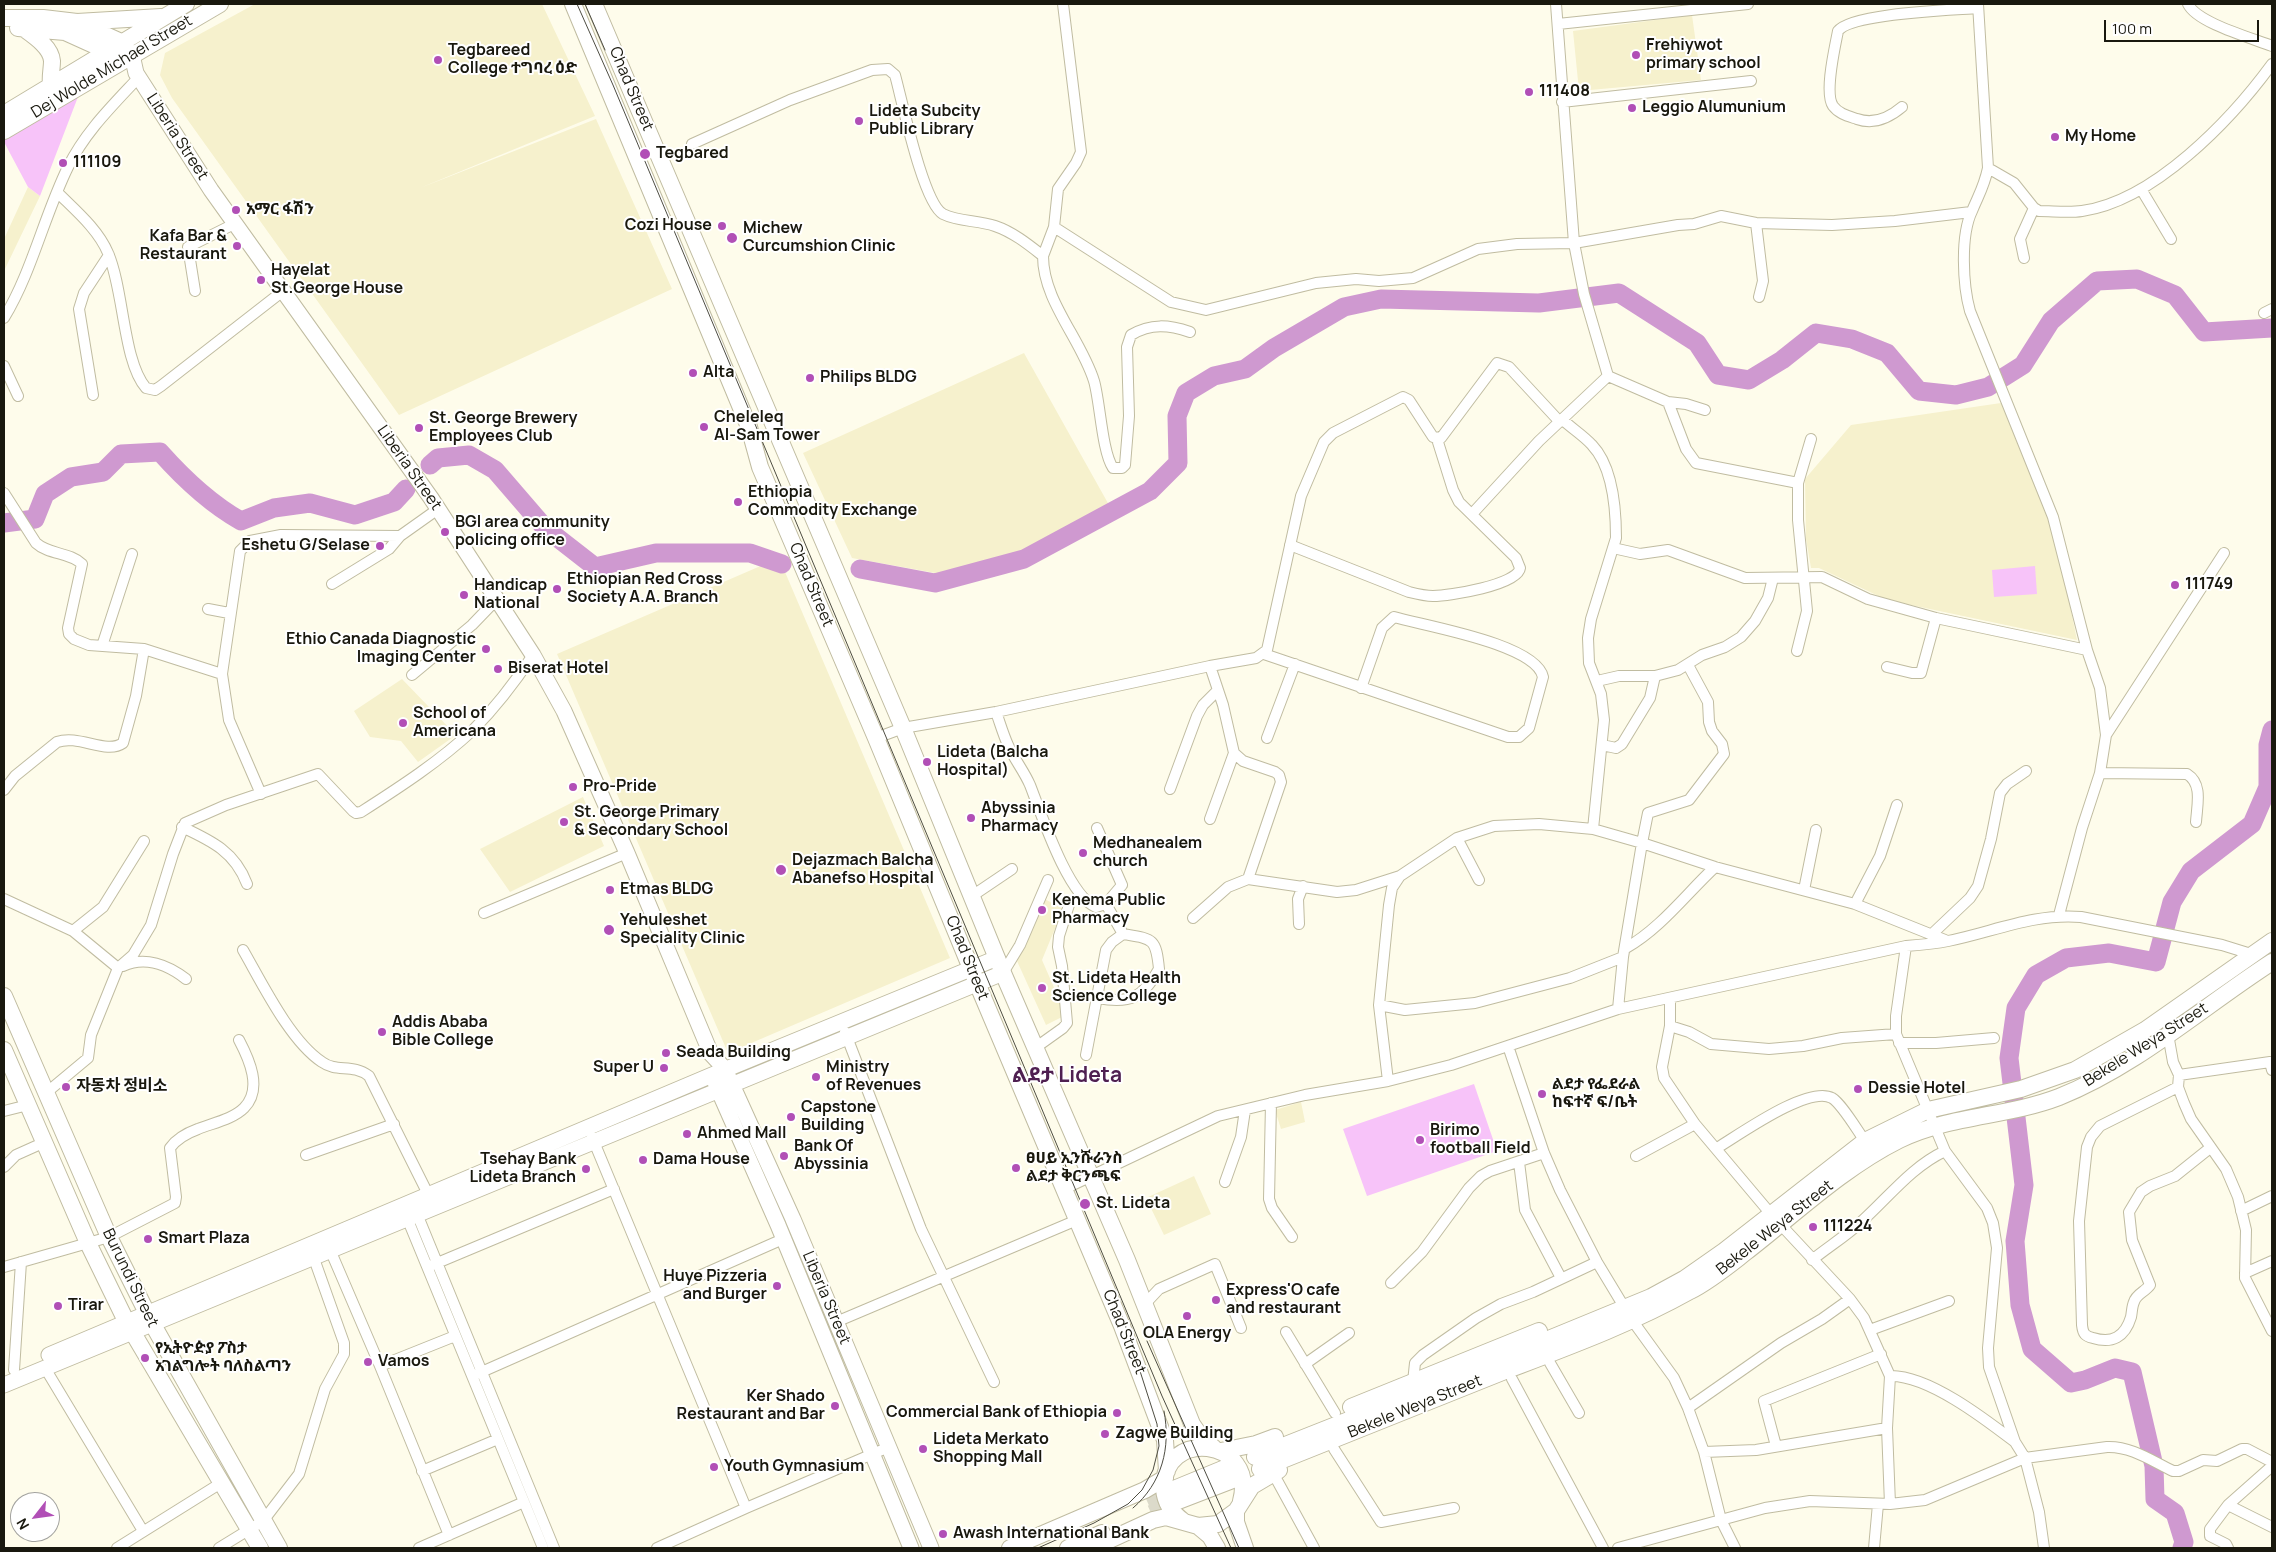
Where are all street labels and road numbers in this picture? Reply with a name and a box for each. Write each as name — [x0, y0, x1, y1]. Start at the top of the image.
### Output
street label: Dej Wolde Michael Street — [28, 11, 196, 123]
street label: Chad Street — [605, 44, 657, 134]
street label: Liberia Street — [142, 90, 212, 184]
street label: Liberia Street — [373, 422, 445, 514]
street label: Chad Street — [785, 540, 837, 630]
street label: Chad Street — [941, 913, 993, 1003]
street label: Bekele Weya Street — [2080, 999, 2212, 1091]
street label: Bekele Weya Street — [1713, 1176, 1837, 1280]
street label: Burundi Street — [98, 1226, 162, 1330]
street label: Liberia Street — [798, 1249, 854, 1347]
street label: Chad Street — [1098, 1287, 1150, 1377]
street label: Bekele Weya Street — [1345, 1371, 1485, 1443]

